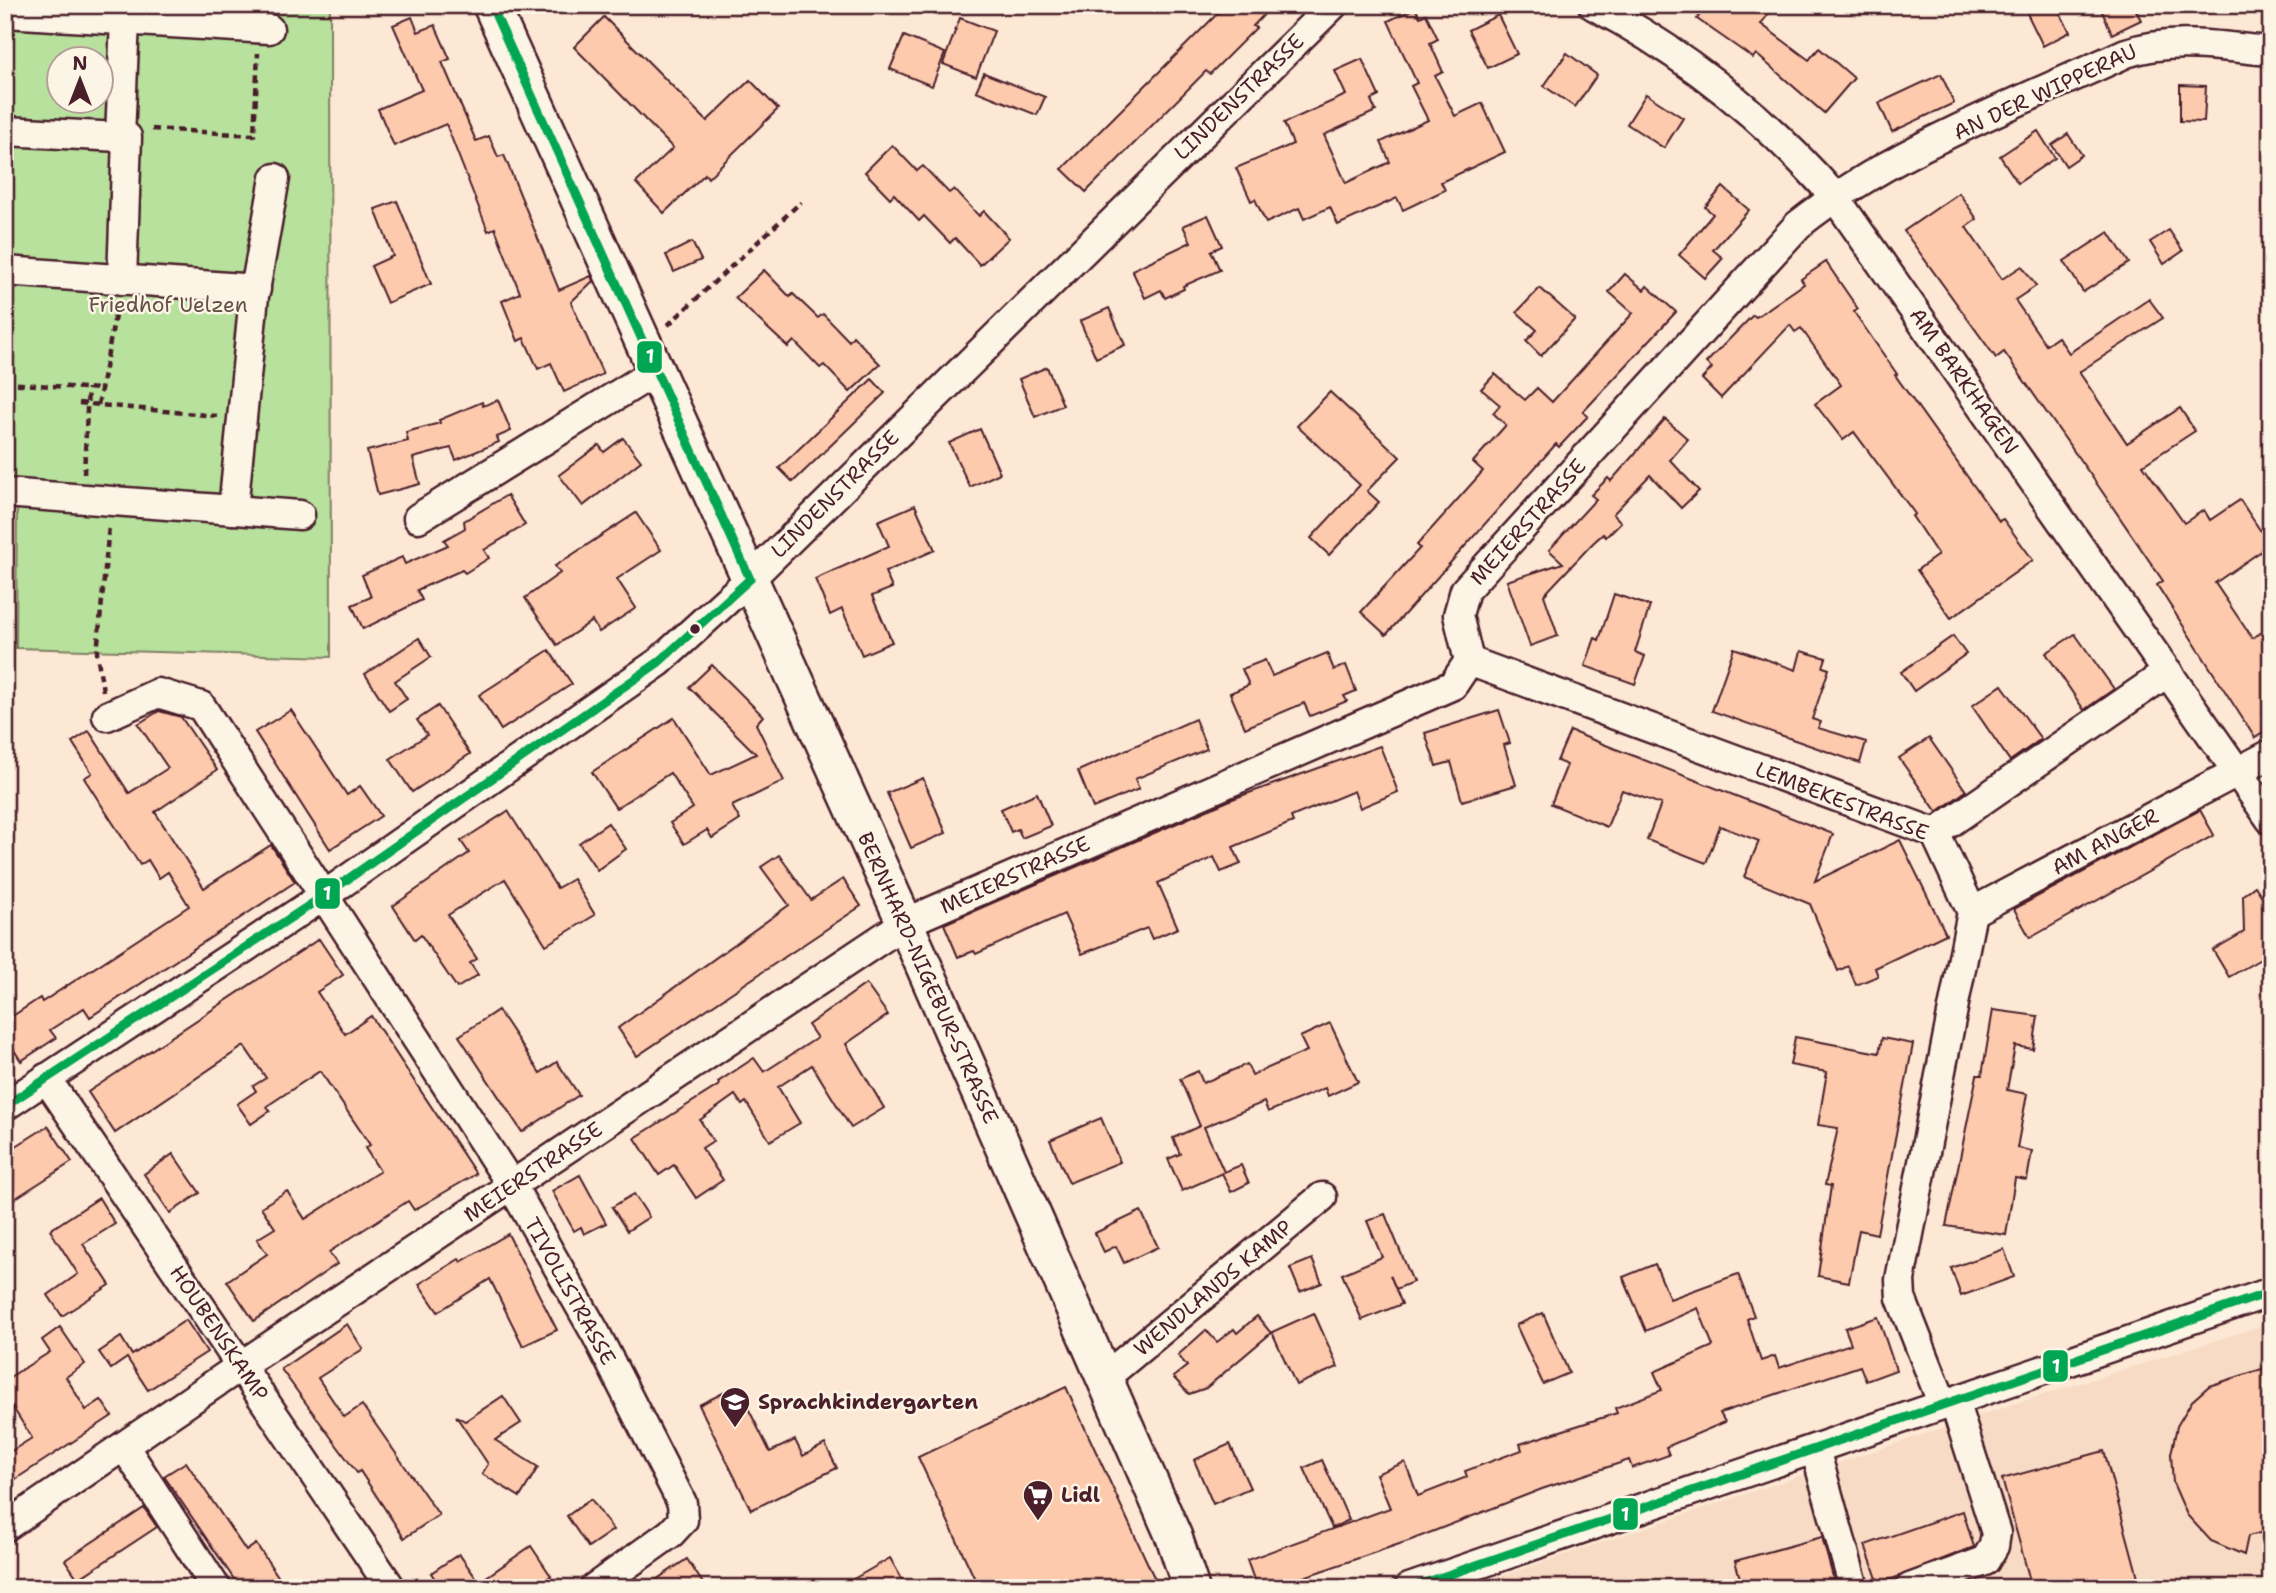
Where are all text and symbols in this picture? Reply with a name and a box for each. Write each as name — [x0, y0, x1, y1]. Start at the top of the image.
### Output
street label: LINDENSTRASSE — [1168, 28, 1310, 166]
street label: AN DER WIPPERAU — [1949, 37, 2141, 147]
north arrow — [46, 46, 116, 116]
text: N — [72, 51, 88, 76]
park label: Friedhof Uelzen — [88, 291, 248, 319]
street label: AM BARKHAGEN — [1903, 302, 2025, 460]
line badge: 1 — [636, 340, 663, 374]
text: 1 — [646, 344, 654, 369]
street label: LINDENSTRASSE — [765, 424, 905, 564]
street label: MEIERSTRASSE — [1464, 453, 1592, 591]
unlabelled marker — [688, 622, 702, 636]
street label: LEMBEKESTRASSE — [1751, 755, 1933, 847]
street label: AM ANGER — [2047, 802, 2163, 882]
street label: BERNHARD-NIGEBUR-STRASSE — [851, 828, 1005, 1128]
street label: MEIERSTRASSE — [936, 829, 1094, 921]
line badge: 1 — [314, 877, 341, 910]
text: 1 — [323, 881, 331, 906]
street label: MEIERSTRASSE — [458, 1115, 608, 1229]
street label: TIVOLISTRASSE — [518, 1212, 622, 1370]
street label: WENDLANDS KAMP — [1128, 1213, 1298, 1363]
street label: HOUBENSKAMP — [163, 1260, 275, 1406]
line badge: 1 — [2042, 1349, 2069, 1383]
text: 1 — [2052, 1354, 2060, 1379]
school or university icon: Sprachkindergarten — [718, 1385, 752, 1429]
place label: Sprachkindergarten — [758, 1388, 978, 1416]
supermarket icon: Lidl — [1021, 1478, 1055, 1522]
place label: Lidl — [1061, 1481, 1100, 1509]
line badge: 1 — [1612, 1497, 1639, 1531]
text: 1 — [1621, 1502, 1629, 1527]

